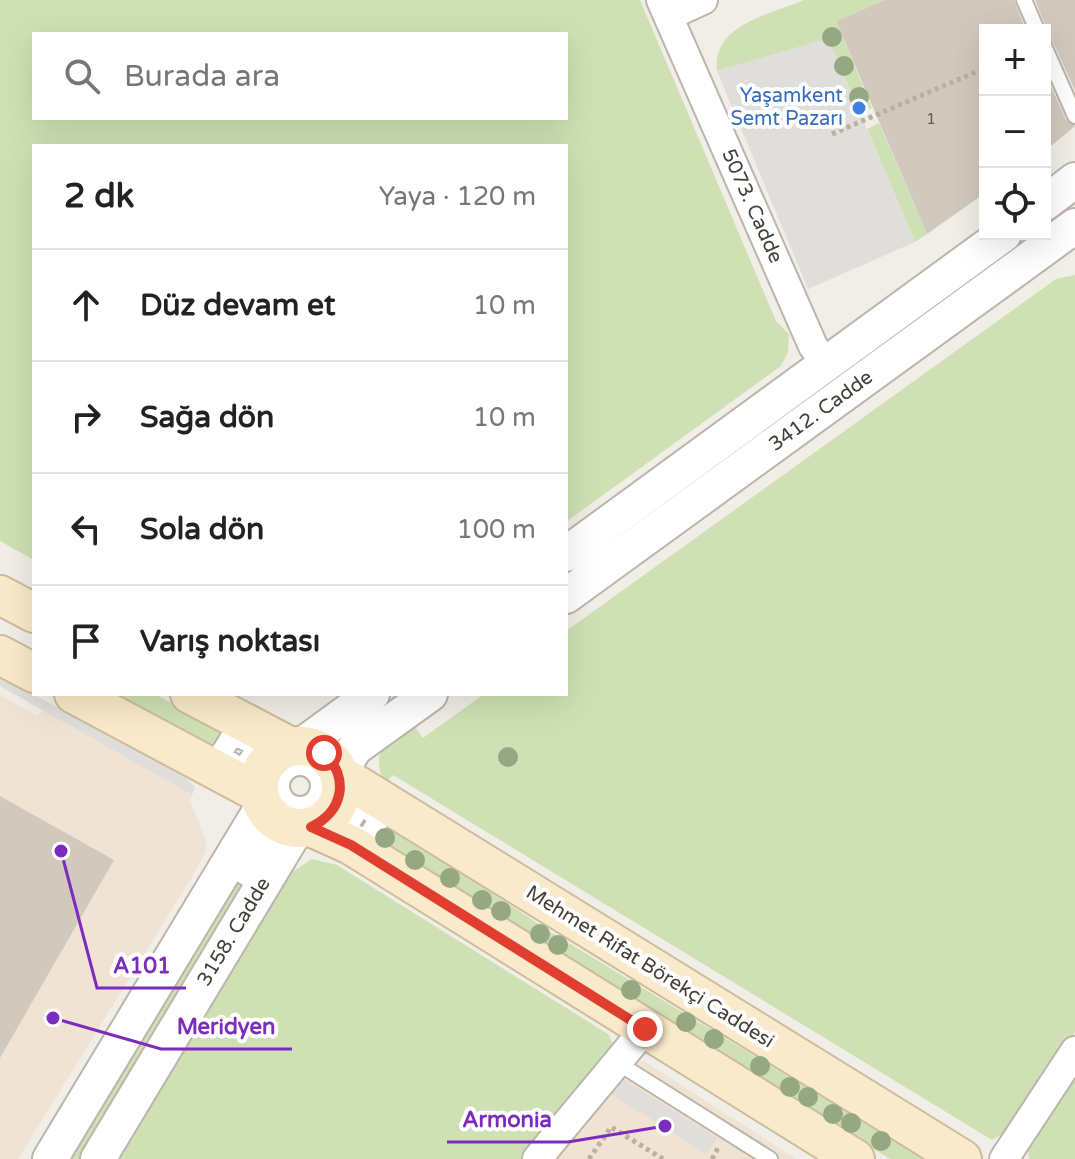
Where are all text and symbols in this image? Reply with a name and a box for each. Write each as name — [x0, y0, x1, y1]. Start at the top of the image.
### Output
map controls — [979, 24, 1051, 240]
button: + — [979, 24, 1051, 96]
search box — [32, 32, 568, 120]
icon: search — [60, 54, 104, 98]
text: Burada ara — [124, 58, 280, 95]
place label: Yaşamkent Semt Pazarı — [730, 84, 843, 131]
button: − — [979, 96, 1051, 168]
marker: Yaşamkent Semt Pazarı — [850, 99, 868, 117]
house number: 1 — [926, 109, 936, 129]
street label: 5073. Cadde — [716, 145, 788, 267]
button: locate — [979, 168, 1051, 240]
text: 2 dk — [64, 176, 134, 217]
text: Yaya · 120 m — [379, 181, 536, 212]
icon: ahead — [64, 283, 108, 327]
text: Düz devam et — [140, 287, 335, 324]
text: 10 m — [473, 290, 536, 321]
street label: 3412. Cadde — [764, 365, 878, 457]
icon: right — [64, 395, 108, 439]
text: Sağa dön — [140, 399, 274, 436]
text: 10 m — [473, 402, 536, 433]
icon: left — [64, 507, 108, 551]
text: Sola dön — [140, 511, 264, 548]
text: 100 m — [456, 514, 536, 545]
icon: arrive — [64, 619, 108, 663]
text: Varış noktası — [140, 623, 320, 660]
route start — [306, 735, 342, 771]
street label: 3158. Cadde — [192, 873, 276, 991]
street label: Mehmet Rifat Börekçi Caddesi — [522, 881, 778, 1053]
callout: A101 — [97, 942, 186, 988]
text: A101 — [113, 953, 171, 979]
callout: Meridyen — [161, 1003, 292, 1049]
route end — [627, 1011, 663, 1047]
text: Meridyen — [177, 1014, 275, 1040]
callout: Armonia — [447, 1096, 568, 1142]
text: Armonia — [462, 1107, 552, 1133]

